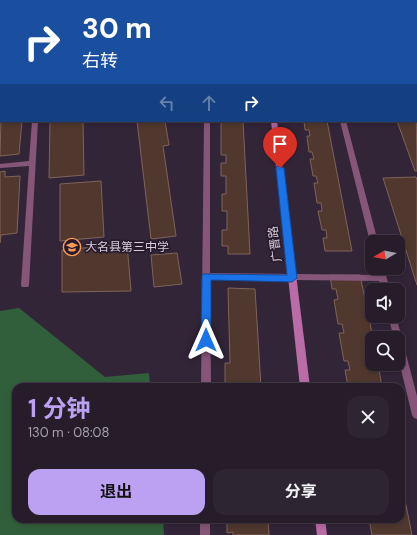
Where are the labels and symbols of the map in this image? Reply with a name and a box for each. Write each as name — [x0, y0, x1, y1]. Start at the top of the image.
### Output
pin — [263, 127, 297, 168]
street label: 广晋路 — [265, 225, 285, 263]
north arrow — [365, 235, 405, 275]
school or university icon: 大名县第三中学 — [62, 237, 82, 257]
place label: 大名县第三中学 — [85, 239, 169, 255]
position arrow — [185, 319, 227, 361]

